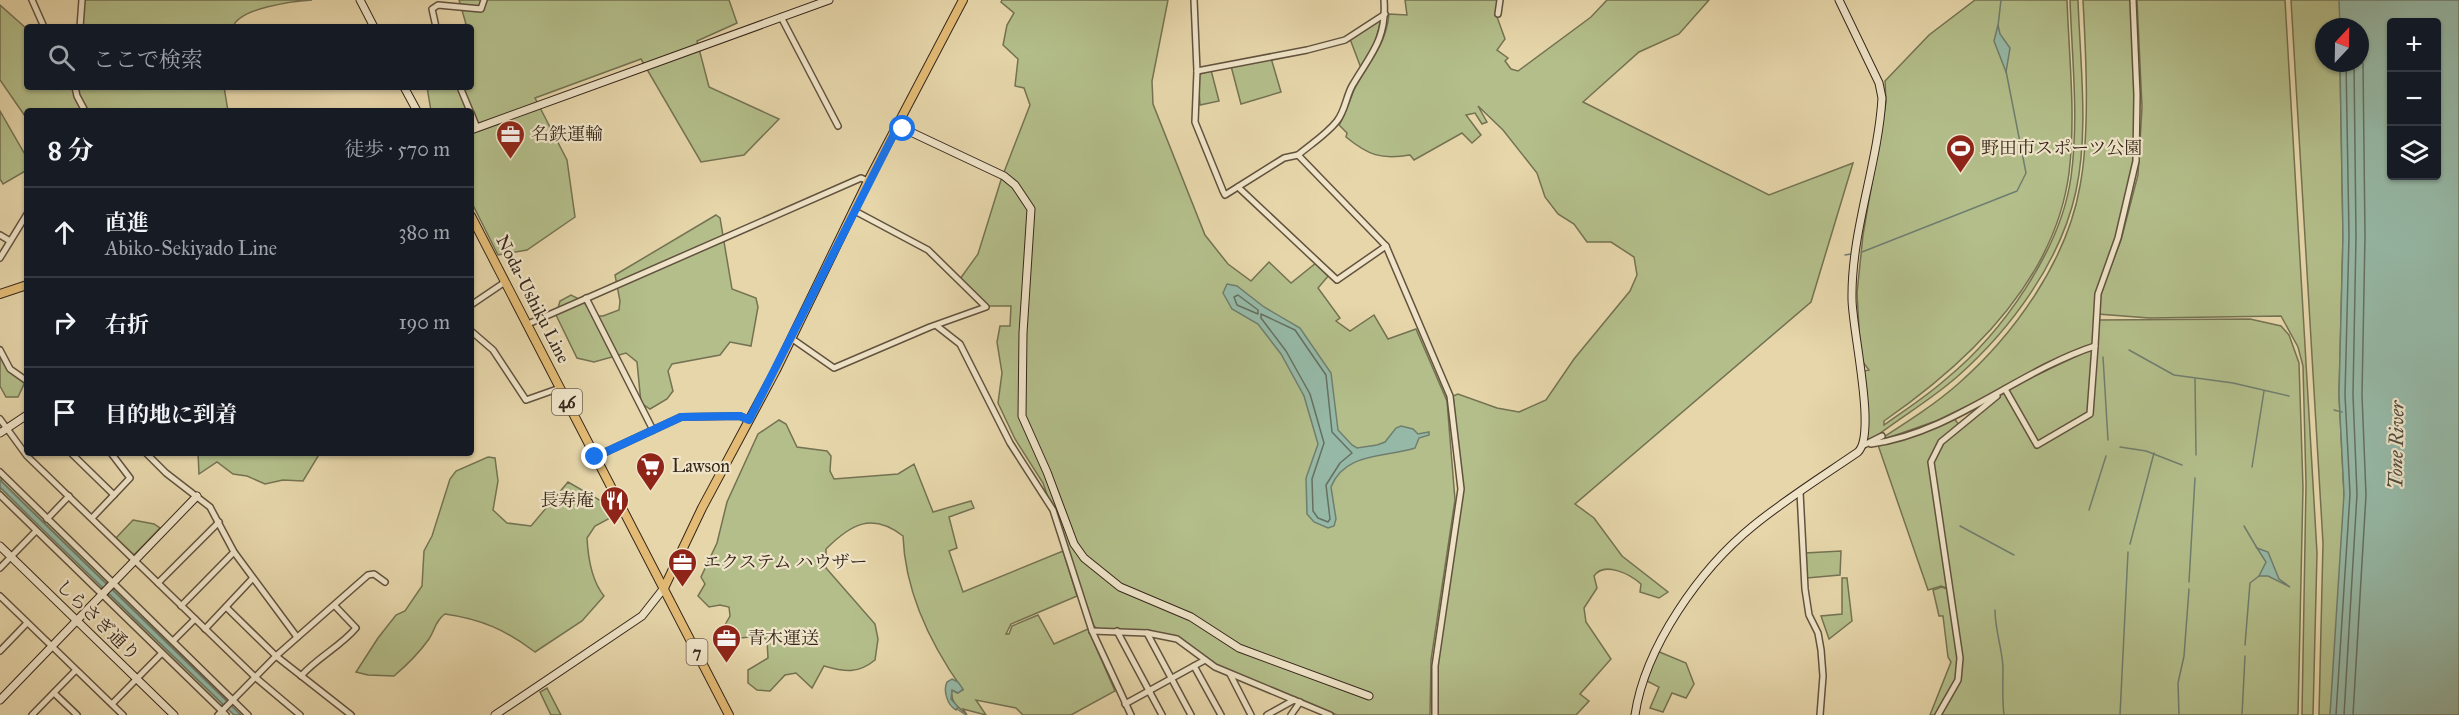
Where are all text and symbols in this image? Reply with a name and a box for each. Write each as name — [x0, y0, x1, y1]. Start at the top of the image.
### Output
north arrow — [2315, 18, 2369, 72]
map controls — [2387, 18, 2441, 180]
button: + — [2387, 18, 2441, 72]
search box — [24, 24, 474, 90]
icon: search — [45, 41, 78, 74]
text: ここで検索 — [93, 46, 203, 73]
button: − — [2387, 72, 2441, 126]
route start — [889, 115, 915, 141]
office icon: 名鉄運輸 — [494, 118, 526, 160]
place label: 名鉄運輸 — [531, 123, 603, 145]
button: layers — [2387, 126, 2441, 180]
sports icon: 野田市スポーツ公園 — [1944, 132, 1976, 174]
text: 8 分 — [48, 134, 93, 166]
text: 徒歩 · 570 m — [344, 137, 450, 161]
place label: 野田市スポーツ公園 — [1981, 137, 2142, 159]
text: 直進 — [105, 209, 149, 236]
icon: ahead — [48, 216, 81, 249]
text: 380 m — [399, 220, 450, 244]
street label: Noda-Ushiku Line — [491, 231, 575, 367]
text: Abiko-Sekiyado Line — [105, 236, 277, 260]
icon: right — [48, 306, 81, 339]
text: 190 m — [399, 310, 450, 334]
text: 右折 — [105, 311, 149, 338]
road number: 46 — [552, 389, 582, 415]
icon: arrive — [48, 396, 81, 429]
water label: Tone River — [2383, 399, 2409, 489]
text: 目的地に到着 — [105, 401, 237, 428]
route end — [581, 443, 607, 469]
supermarket icon: Lawson — [635, 450, 667, 492]
place label: Lawson — [672, 455, 730, 477]
restaurant icon: 長寿庵 — [599, 484, 631, 526]
place label: 長寿庵 — [540, 489, 594, 511]
office icon: エクステム ハウザー — [666, 546, 698, 588]
place label: エクステム ハウザー — [703, 551, 867, 573]
street label: しらさぎ通り — [52, 575, 144, 665]
office icon: 青木運送 — [710, 622, 742, 664]
place label: 青木運送 — [747, 627, 819, 649]
road number: 7 — [686, 639, 708, 665]

